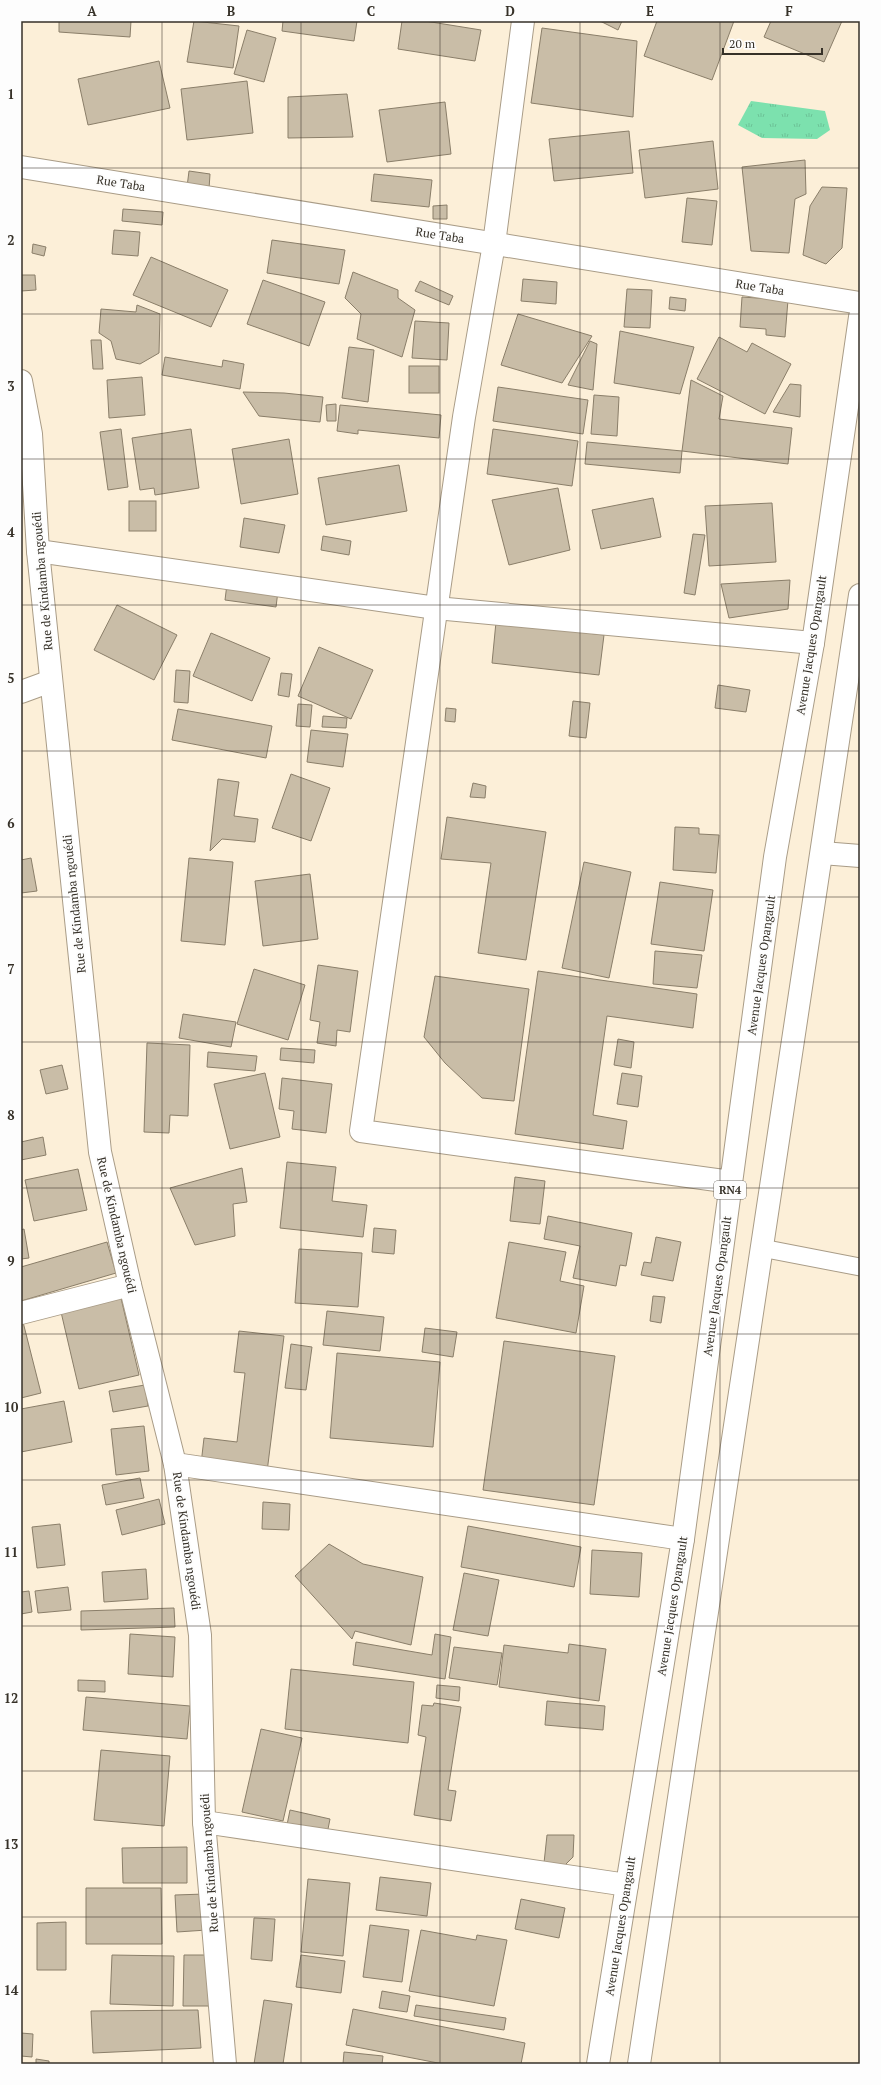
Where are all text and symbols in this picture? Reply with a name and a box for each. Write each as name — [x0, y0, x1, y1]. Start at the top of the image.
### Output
text: A — [87, 2, 97, 20]
text: B — [227, 2, 235, 20]
text: C — [367, 2, 375, 20]
text: D — [505, 2, 515, 20]
text: E — [646, 2, 654, 20]
text: F — [785, 2, 793, 20]
scale bar — [723, 30, 822, 56]
text: 20 m — [729, 36, 756, 51]
text: 1 — [7, 85, 15, 103]
street label: Rue Taba — [96, 172, 146, 194]
street label: Rue Taba — [415, 224, 465, 246]
text: 2 — [7, 231, 15, 249]
street label: Rue Taba — [735, 276, 785, 298]
text: 3 — [7, 377, 15, 395]
street label: Rue de Kindamba ngouédi — [28, 510, 56, 651]
text: 4 — [7, 523, 15, 541]
street label: Avenue Jacques Opangault — [793, 573, 830, 716]
text: 5 — [7, 669, 15, 687]
text: 6 — [7, 814, 15, 832]
street label: Rue de Kindamba ngouédi — [59, 833, 89, 974]
street label: Avenue Jacques Opangault — [744, 893, 778, 1036]
text: 7 — [7, 960, 15, 978]
text: 8 — [7, 1106, 15, 1124]
street label: Rue de Kindamba ngouédi — [94, 1155, 140, 1295]
road number: RN4 — [714, 1181, 746, 1199]
street label: Avenue Jacques Opangault — [700, 1214, 734, 1357]
text: 9 — [7, 1252, 15, 1270]
text: 10 — [4, 1398, 19, 1416]
street label: Rue de Kindamba ngouédi — [170, 1471, 204, 1611]
street label: Avenue Jacques Opangault — [654, 1534, 691, 1677]
text: 11 — [4, 1543, 18, 1561]
text: 12 — [4, 1689, 18, 1707]
street label: Rue de Kindamba ngouédi — [197, 1793, 221, 1933]
text: 13 — [4, 1835, 18, 1853]
street label: Avenue Jacques Opangault — [602, 1854, 639, 1997]
text: 14 — [4, 1981, 19, 1999]

